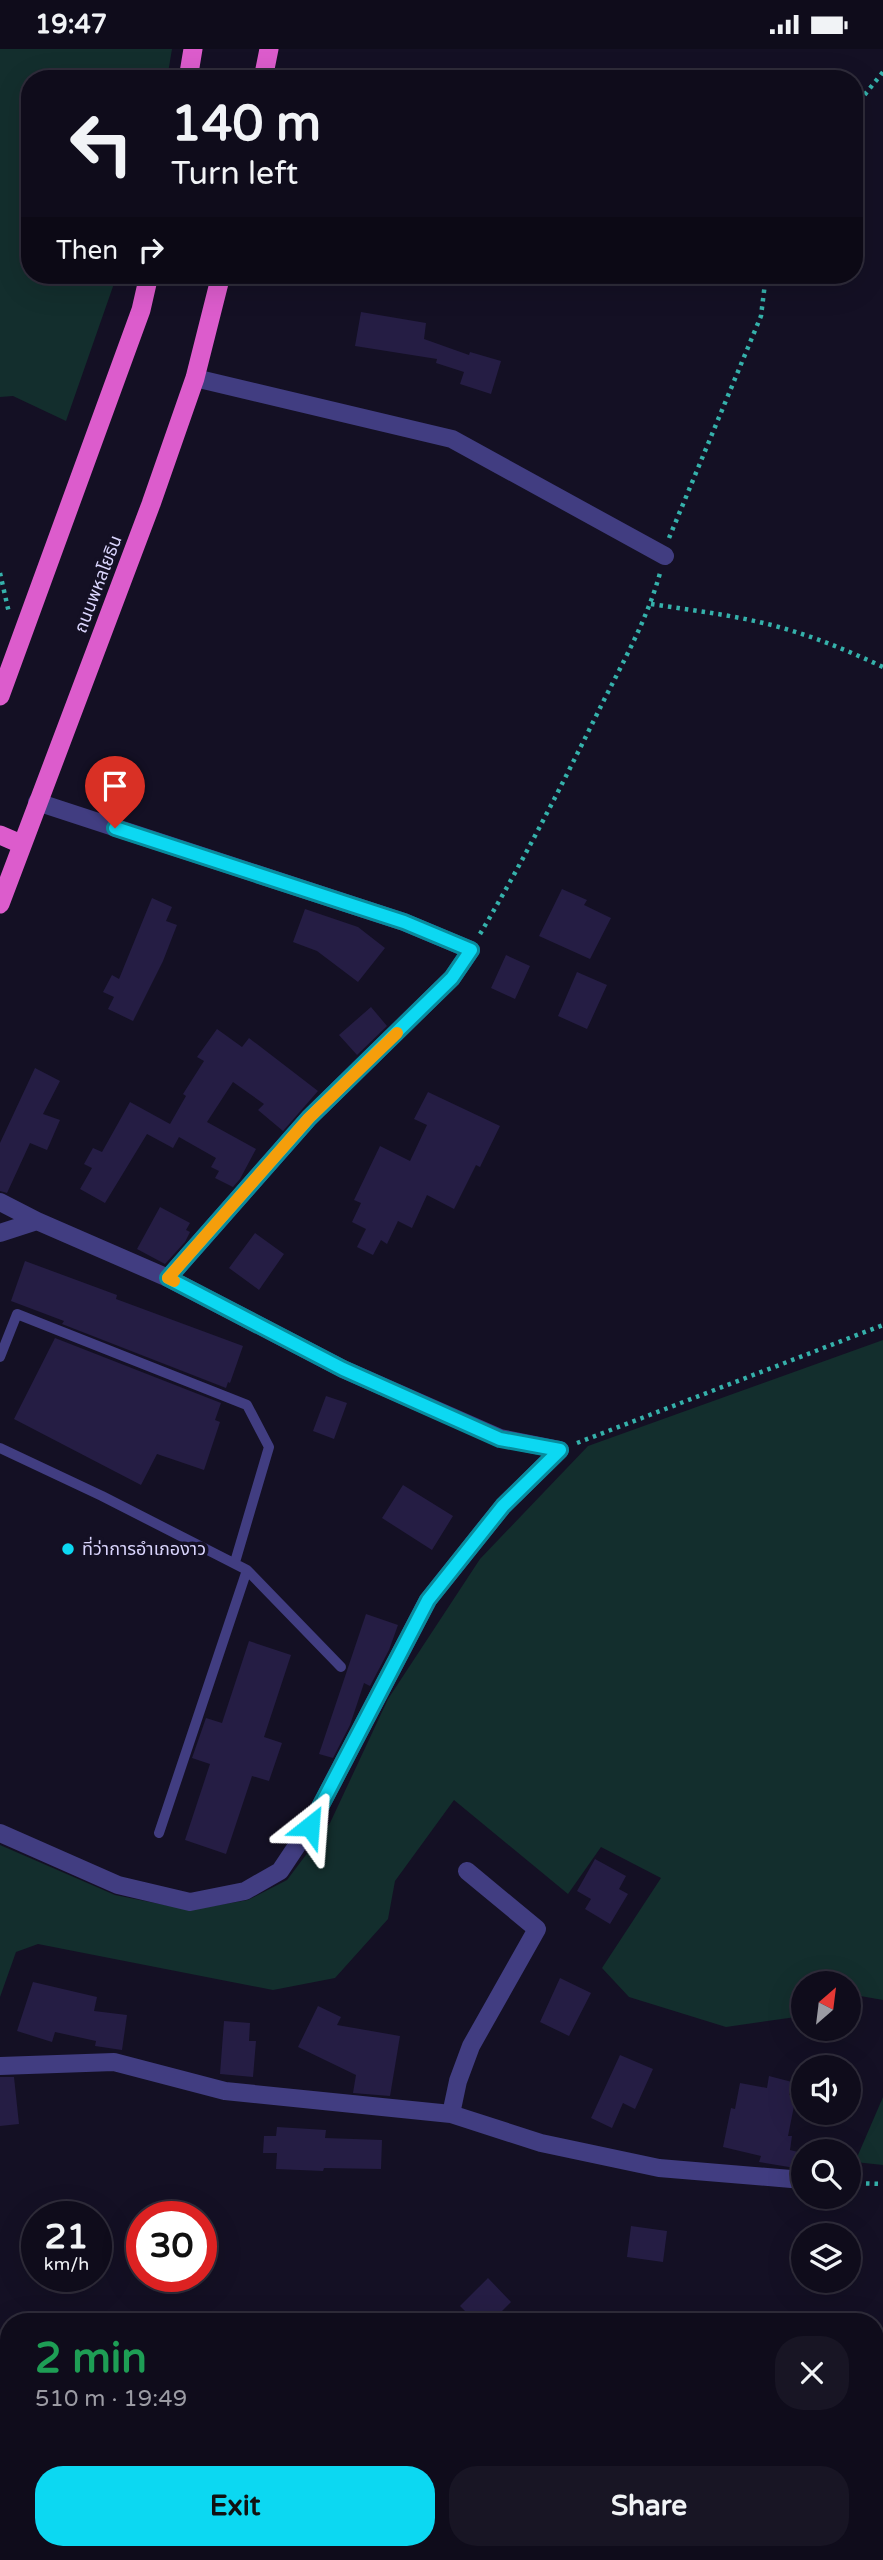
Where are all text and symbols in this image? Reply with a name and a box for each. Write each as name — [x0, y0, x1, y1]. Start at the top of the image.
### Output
text: 19:47 — [35, 9, 107, 40]
text: 140 m — [171, 95, 321, 154]
icon: left — [56, 98, 147, 189]
text: Turn left — [171, 155, 298, 193]
icon: right — [132, 231, 170, 269]
text: Then — [56, 235, 118, 266]
street label: ถนนพหลโยธิน — [69, 532, 127, 636]
pin — [85, 756, 145, 828]
icon: arrive — [96, 767, 134, 805]
place label: ที่ว่าการอำเภองาว — [82, 1536, 206, 1560]
marker: ที่ว่าการอำเภองาว — [60, 1541, 76, 1557]
position arrow — [273, 1789, 347, 1863]
north arrow — [791, 1971, 861, 2041]
map controls — [791, 1971, 861, 2293]
button: sound — [791, 2055, 861, 2125]
button: search — [791, 2139, 861, 2209]
speed limit sign: 30 — [126, 2201, 217, 2292]
text: 21 — [45, 2216, 88, 2258]
button: layers — [791, 2223, 861, 2293]
text: km/h — [44, 2253, 89, 2275]
text: 2 min — [35, 2333, 147, 2384]
button: close — [775, 2336, 849, 2410]
text: 510 m · 19:49 — [35, 2385, 187, 2413]
button: Exit — [35, 2466, 435, 2546]
button: Share — [449, 2466, 849, 2546]

